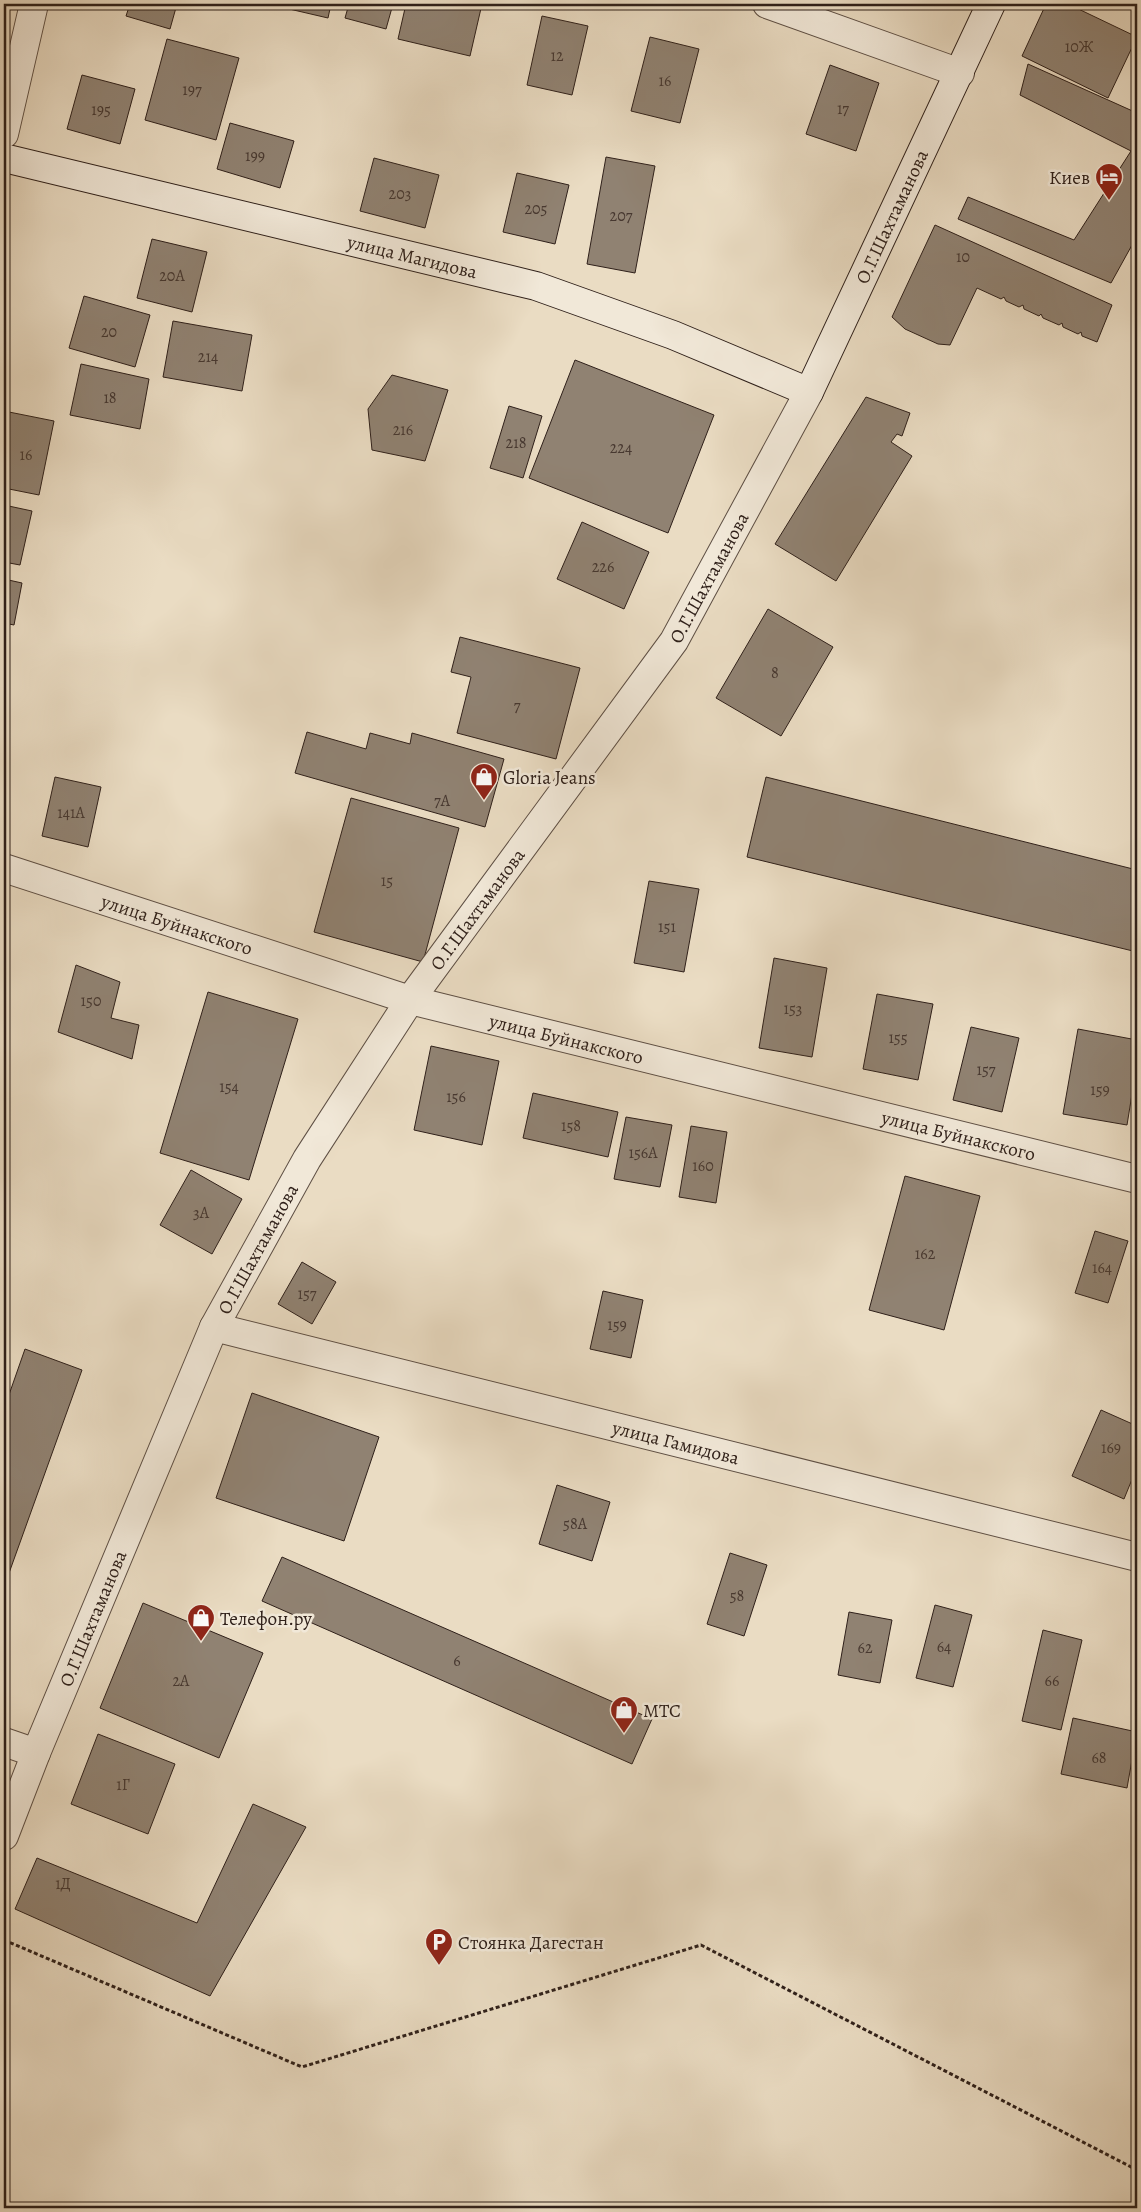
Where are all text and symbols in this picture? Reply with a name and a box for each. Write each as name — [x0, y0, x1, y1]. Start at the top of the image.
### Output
house number: 10Ж — [1065, 36, 1094, 58]
house number: 12 — [550, 45, 564, 67]
house number: 16 — [659, 70, 671, 92]
house number: 197 — [182, 79, 202, 101]
house number: 17 — [837, 98, 849, 120]
house number: 195 — [91, 99, 111, 121]
house number: 199 — [245, 145, 265, 167]
street label: О.Г.Шахтаманова — [850, 145, 935, 288]
hotel icon: Киев — [1094, 162, 1124, 201]
place label: Киев — [1049, 165, 1090, 191]
house number: 203 — [389, 183, 411, 205]
house number: 205 — [524, 198, 548, 220]
house number: 207 — [610, 205, 633, 227]
street label: улица Магидова — [344, 229, 480, 285]
house number: 10 — [956, 246, 970, 268]
house number: 20А — [159, 265, 185, 287]
house number: 20 — [101, 321, 117, 343]
house number: 214 — [198, 346, 218, 368]
house number: 18 — [103, 387, 117, 409]
house number: 216 — [393, 419, 413, 441]
house number: 218 — [506, 432, 526, 454]
house number: 224 — [610, 437, 632, 459]
house number: 16 — [20, 444, 32, 466]
street label: О.Г.Шахтаманова — [663, 508, 756, 648]
house number: 226 — [592, 556, 614, 578]
house number: 8 — [771, 662, 779, 684]
house number: 7 — [514, 695, 521, 717]
shop icon: Gloria Jeans — [469, 762, 499, 801]
place label: Gloria Jeans — [503, 765, 596, 791]
house number: 7А — [434, 790, 451, 812]
house number: 141А — [57, 802, 85, 824]
street label: О.Г.Шахтаманова — [424, 843, 531, 976]
house number: 15 — [381, 870, 393, 892]
street label: улица Буйнакского — [97, 888, 256, 962]
house number: 151 — [658, 916, 676, 938]
house number: 150 — [81, 990, 101, 1012]
house number: 153 — [783, 998, 803, 1020]
street label: улица Буйнакского — [486, 1008, 646, 1071]
house number: 155 — [888, 1027, 908, 1049]
house number: 157 — [976, 1059, 996, 1081]
house number: 154 — [219, 1076, 239, 1098]
house number: 159 — [1090, 1079, 1110, 1101]
house number: 156 — [446, 1086, 466, 1108]
street label: улица Буйнакского — [878, 1104, 1038, 1168]
house number: 158 — [561, 1115, 581, 1137]
house number: 156А — [628, 1142, 658, 1164]
house number: 160 — [692, 1155, 714, 1177]
street label: О.Г.Шахтаманова — [212, 1179, 305, 1319]
house number: 3А — [193, 1202, 210, 1224]
house number: 162 — [915, 1243, 936, 1265]
house number: 164 — [1092, 1257, 1112, 1279]
house number: 157 — [297, 1283, 317, 1305]
house number: 159 — [607, 1314, 627, 1336]
street label: улица Гамидова — [608, 1414, 742, 1471]
house number: 169 — [1101, 1437, 1121, 1459]
house number: 58А — [563, 1513, 588, 1535]
street label: О.Г.Шахтаманова — [53, 1546, 133, 1691]
house number: 58 — [730, 1585, 744, 1607]
shop icon: Телефон.ру — [186, 1603, 216, 1642]
place label: Телефон.ру — [220, 1606, 312, 1632]
house number: 64 — [937, 1636, 951, 1658]
house number: 62 — [858, 1637, 873, 1659]
house number: 6 — [453, 1650, 461, 1672]
house number: 2А — [173, 1670, 190, 1692]
house number: 66 — [1045, 1670, 1059, 1692]
shop icon: МТС — [609, 1695, 639, 1734]
place label: МТС — [643, 1698, 681, 1724]
house number: 68 — [1091, 1747, 1107, 1769]
house number: 1Г — [116, 1774, 130, 1796]
house number: 1Д — [55, 1873, 71, 1895]
parking icon: Стоянка Дагестан — [424, 1927, 454, 1966]
place label: Стоянка Дагестан — [458, 1930, 604, 1956]

